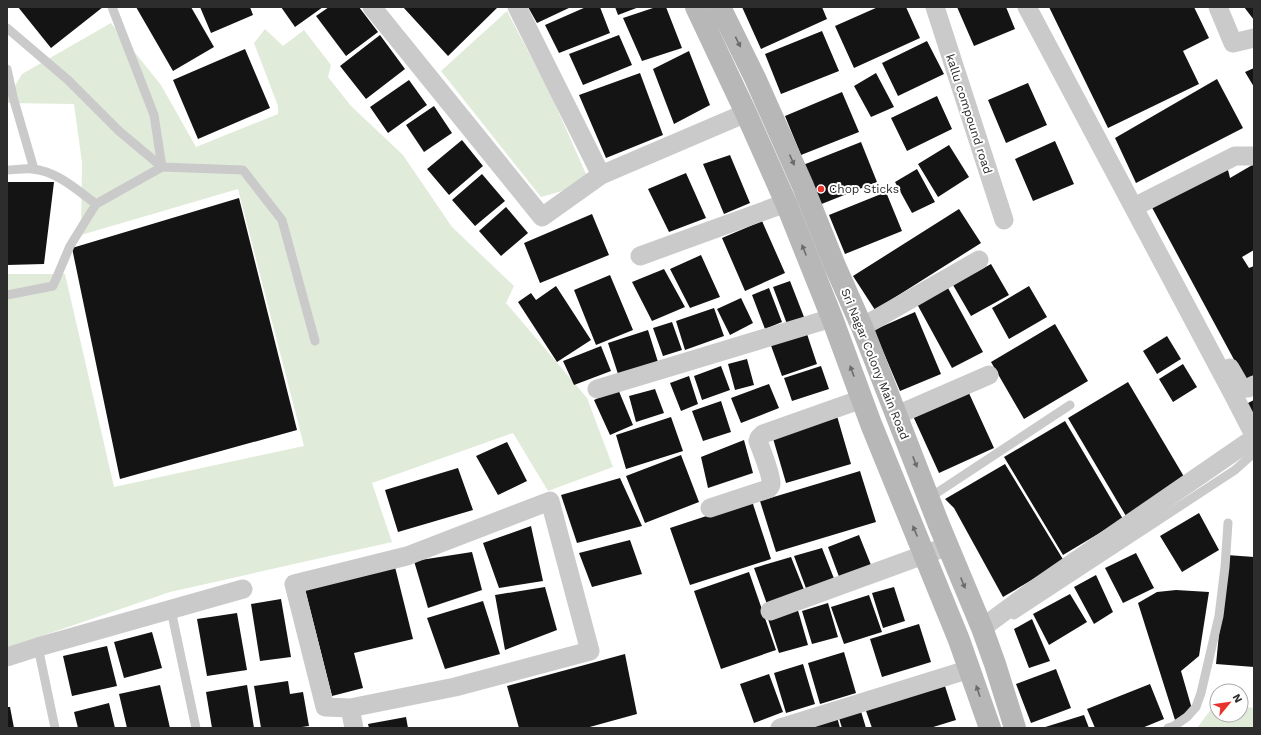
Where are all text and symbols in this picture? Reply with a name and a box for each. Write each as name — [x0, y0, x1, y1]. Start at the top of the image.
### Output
one-way arrow — [734, 36, 741, 48]
street label: kallu compound road — [943, 52, 995, 176]
one-way arrow — [789, 155, 795, 166]
place label: Chop Sticks — [829, 182, 899, 196]
marker: Chop Sticks — [816, 184, 826, 194]
one-way arrow — [801, 244, 808, 256]
street label: Sri Nagar Colony Main Road — [838, 286, 912, 442]
one-way arrow — [848, 365, 854, 377]
one-way arrow — [912, 456, 918, 468]
one-way arrow — [912, 524, 918, 536]
one-way arrow — [961, 577, 967, 589]
north arrow — [1209, 683, 1249, 723]
one-way arrow — [974, 685, 980, 697]
text: N — [1230, 692, 1245, 705]

